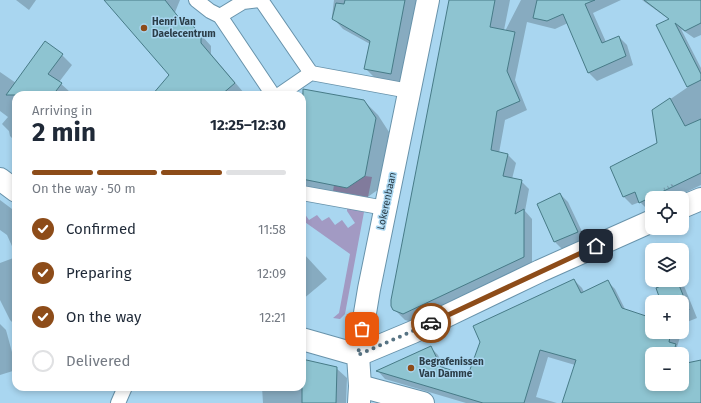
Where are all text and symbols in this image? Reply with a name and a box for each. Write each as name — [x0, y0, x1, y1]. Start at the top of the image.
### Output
place label: Henri Van Daelecentrum — [152, 16, 216, 40]
marker: Henri Van Daelecentrum — [139, 23, 149, 33]
text: Arriving in — [32, 103, 92, 118]
text: 12:25–12:30 — [210, 116, 286, 134]
text: 2 min — [32, 117, 96, 148]
street label: Lokerenbaan — [375, 171, 399, 231]
text: On the way · 50 m — [32, 181, 136, 196]
map controls — [645, 191, 689, 391]
button: locate — [645, 191, 689, 235]
icon: check — [32, 218, 54, 240]
text: Confirmed — [66, 220, 136, 238]
text: 11:58 — [258, 222, 286, 237]
pin — [579, 229, 613, 263]
icon: home — [585, 235, 607, 257]
button: layers — [645, 243, 689, 287]
icon: check — [32, 262, 54, 284]
text: Preparing — [66, 264, 131, 282]
text: 12:09 — [257, 266, 286, 281]
button: + — [645, 295, 689, 339]
courier — [411, 303, 451, 343]
icon: check — [32, 306, 54, 328]
text: On the way — [66, 308, 141, 326]
text: 12:21 — [259, 310, 286, 325]
pin — [345, 312, 379, 346]
icon: car — [420, 312, 442, 334]
icon: bag — [351, 318, 373, 340]
button: − — [645, 347, 689, 391]
text: Delivered — [66, 352, 130, 370]
place label: Begrafenissen Van Damme — [418, 356, 484, 380]
marker: Begrafenissen Van Damme — [406, 363, 416, 373]

